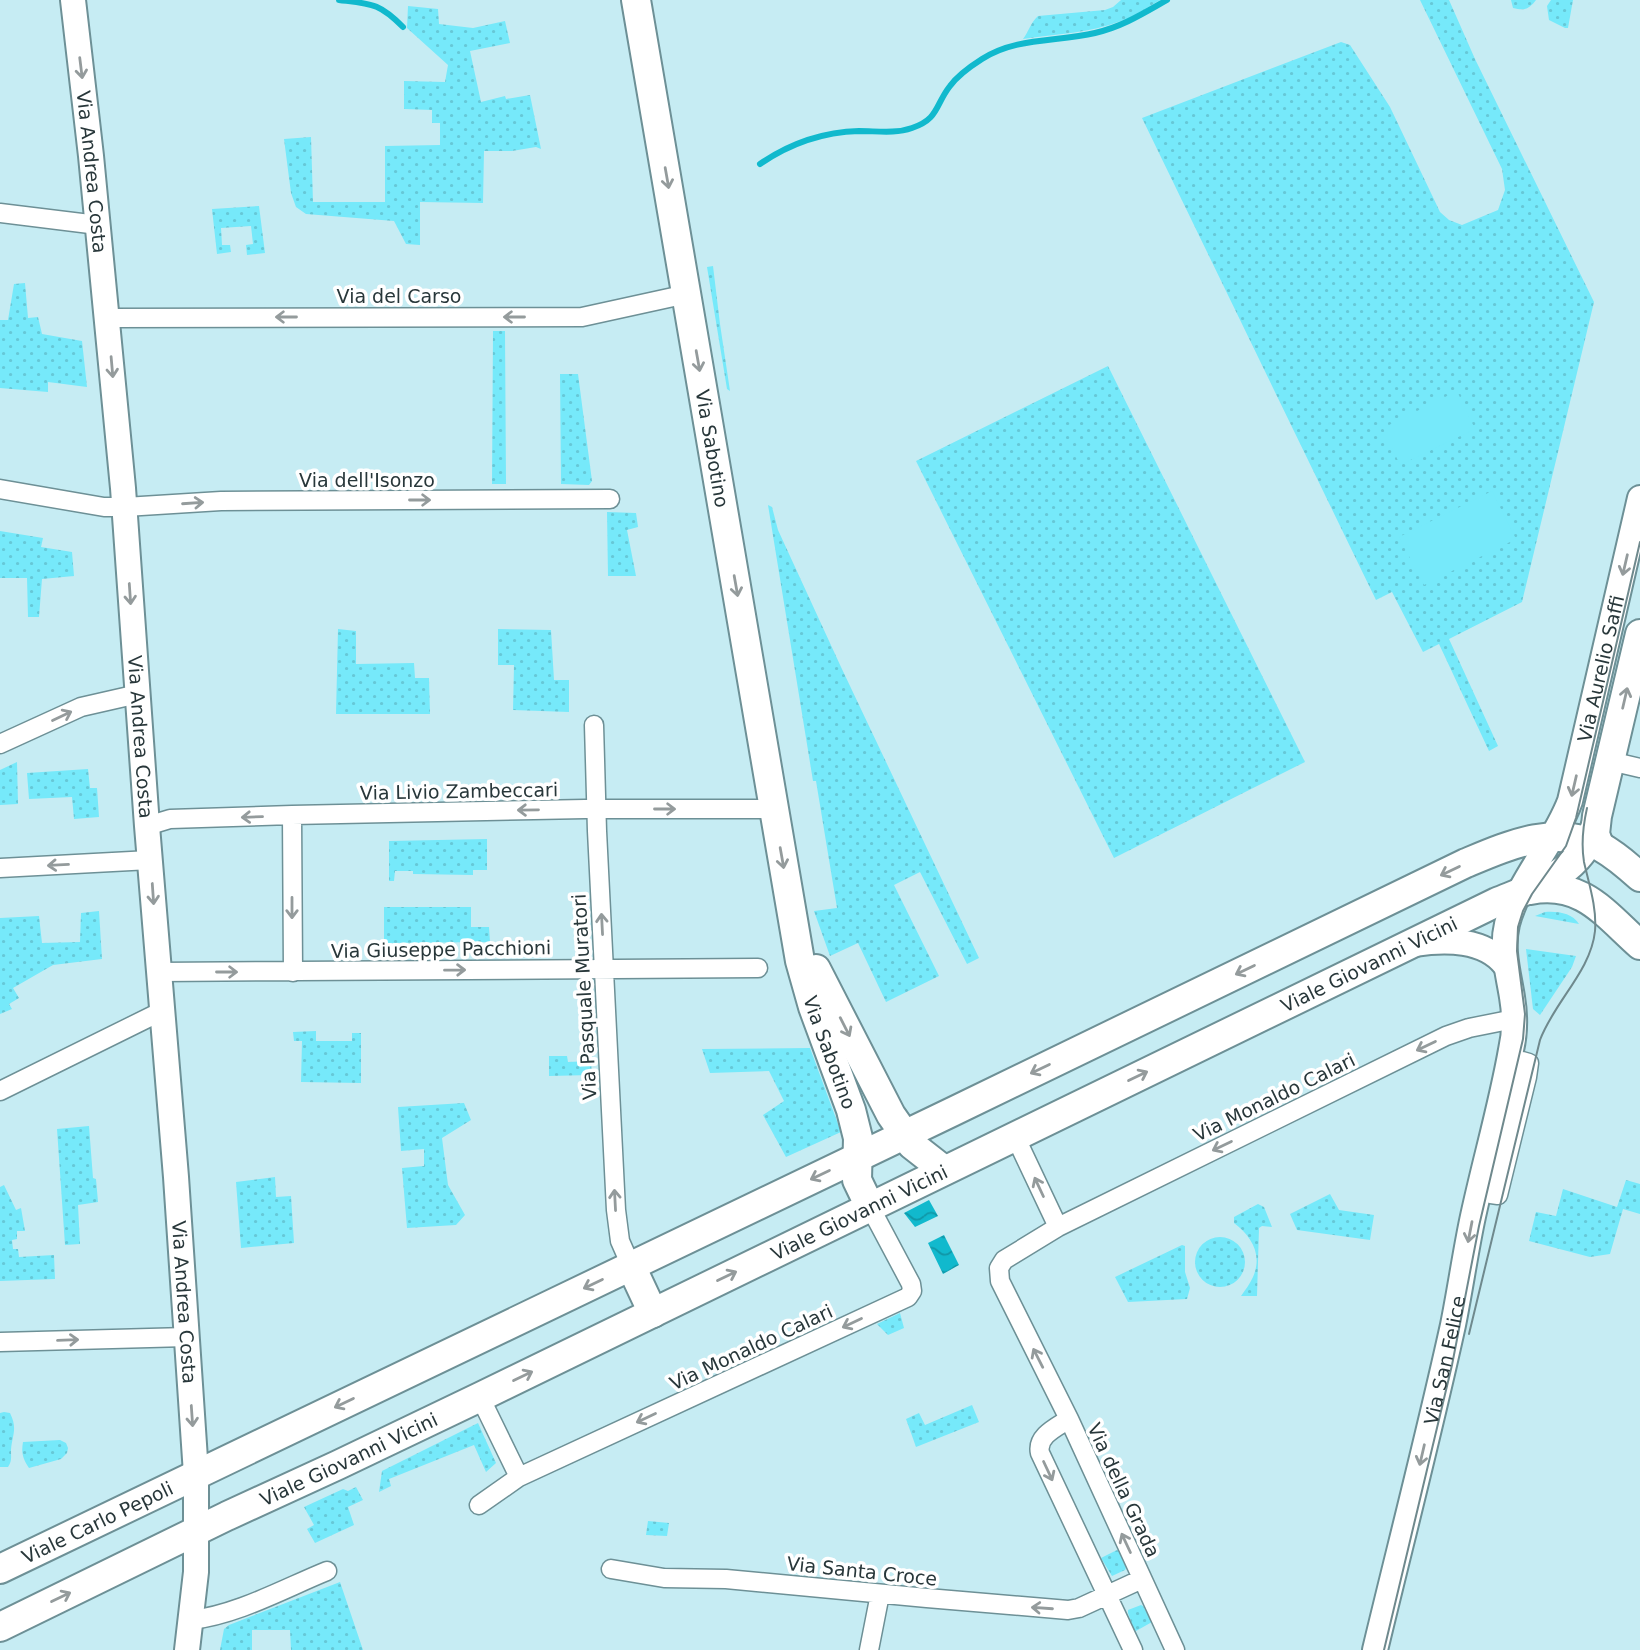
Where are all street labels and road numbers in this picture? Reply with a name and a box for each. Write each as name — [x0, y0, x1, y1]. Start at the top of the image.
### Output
street label: Via Andrea Costa — [73, 89, 111, 254]
street label: Via del Carso — [337, 285, 461, 307]
street label: Via Sabotino — [692, 388, 733, 509]
street label: Via dell'Isonzo — [299, 469, 435, 491]
street label: Via Aurelio Saffi — [1573, 593, 1628, 744]
street label: Via Andrea Costa — [124, 655, 157, 819]
street label: Via Livio Zambeccari — [360, 778, 558, 804]
street label: Via Pasquale Muratori — [568, 893, 600, 1101]
street label: Viale Giovanni Vicini — [1277, 912, 1461, 1017]
street label: Via Giuseppe Pacchioni — [331, 936, 551, 962]
street label: Via Sabotino — [799, 993, 861, 1112]
street label: Via Monaldo Calari — [1190, 1048, 1358, 1146]
street label: Viale Giovanni Vicini — [767, 1160, 951, 1265]
street label: Via Andrea Costa — [168, 1220, 201, 1384]
street label: Via San Felice — [1419, 1294, 1469, 1427]
street label: Via Monaldo Calari — [666, 1300, 836, 1394]
street label: Viale Giovanni Vicini — [257, 1408, 441, 1510]
street label: Via della Grada — [1083, 1419, 1165, 1561]
street label: Viale Carlo Pepoli — [18, 1477, 176, 1568]
street label: Via Santa Croce — [786, 1552, 938, 1590]

